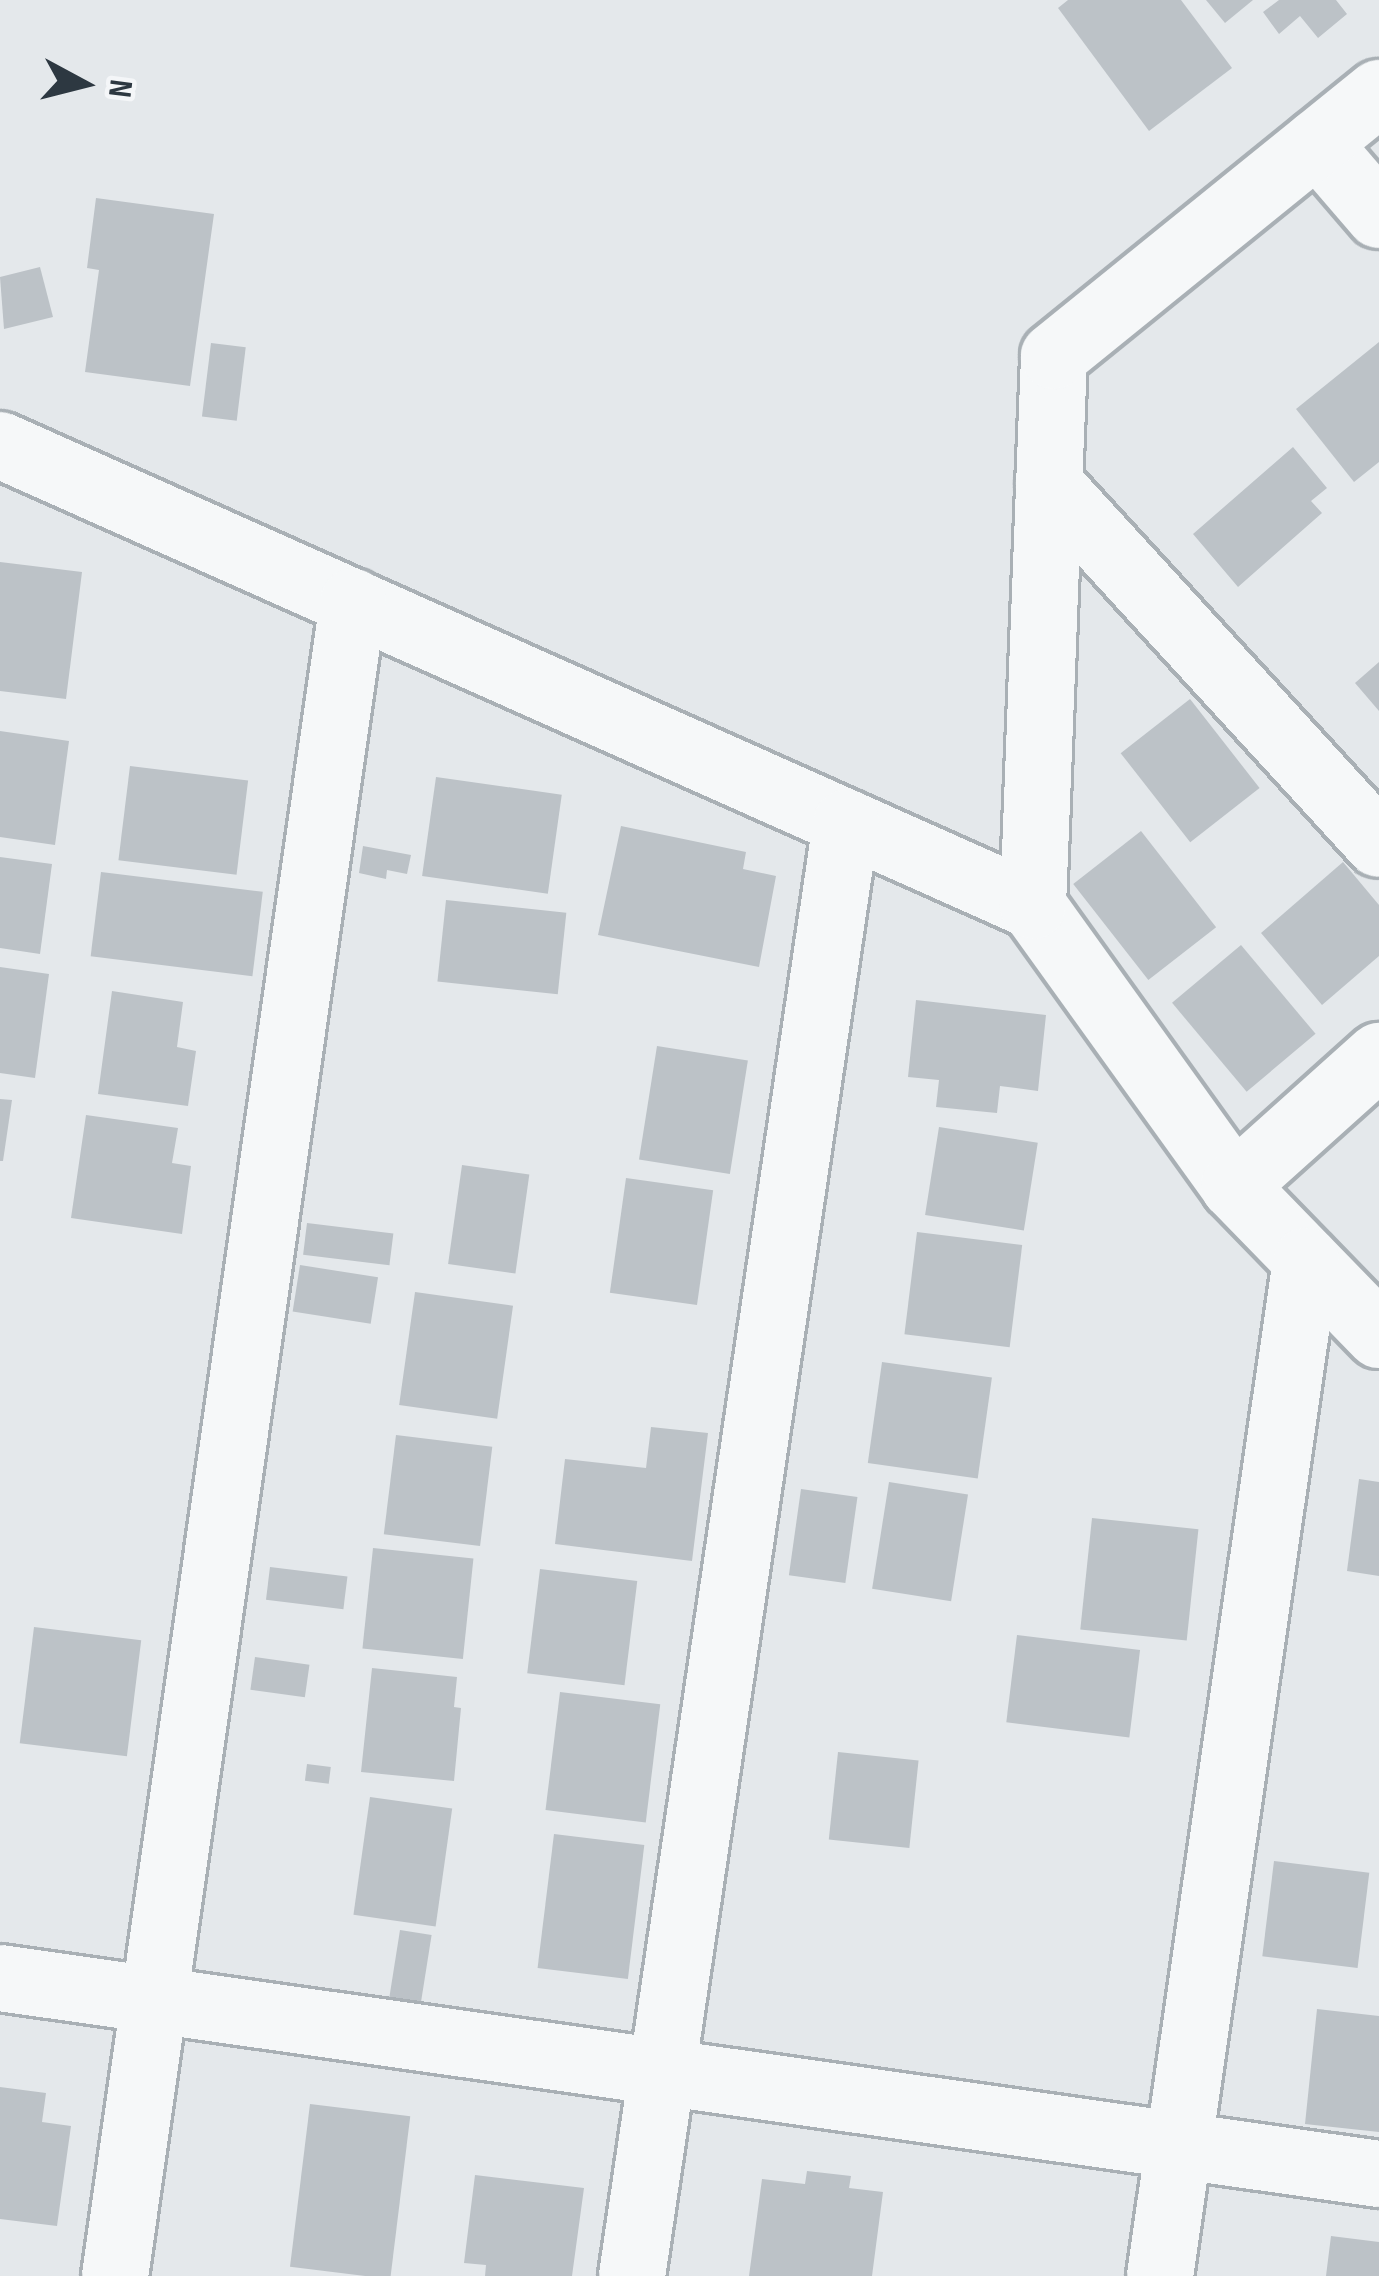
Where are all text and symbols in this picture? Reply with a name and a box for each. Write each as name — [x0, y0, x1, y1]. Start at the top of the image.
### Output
north arrow — [24, 24, 144, 144]
text: N — [99, 77, 141, 100]

